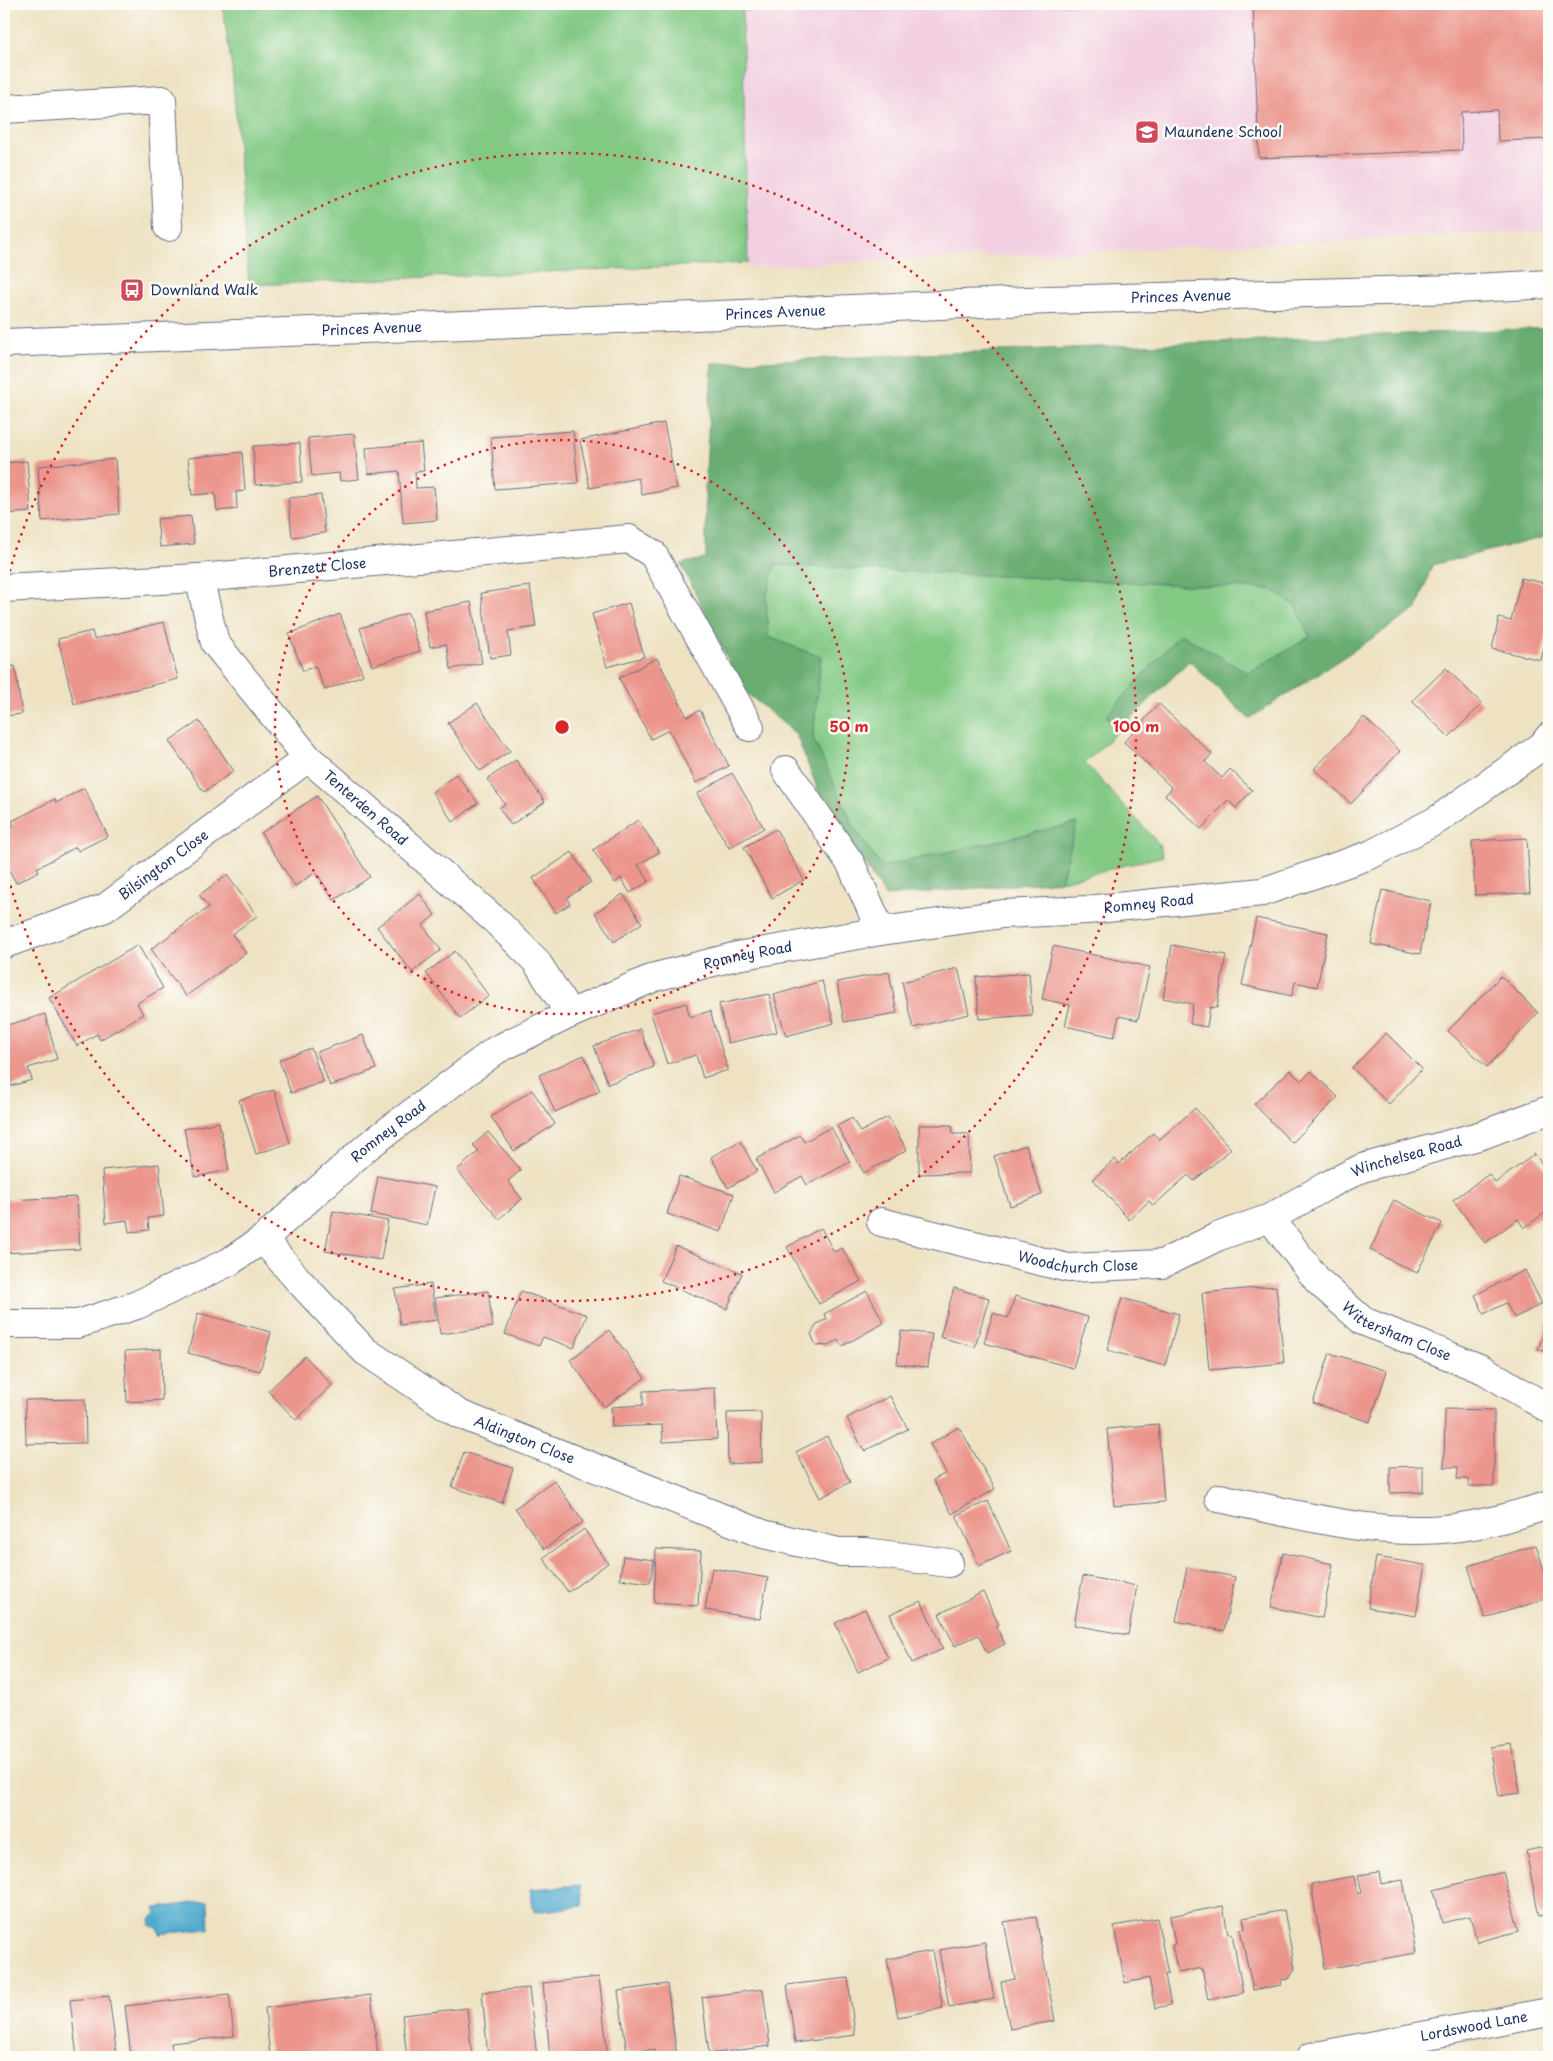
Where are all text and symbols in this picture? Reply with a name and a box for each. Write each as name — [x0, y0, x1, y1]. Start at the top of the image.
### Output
school or university icon: Maundene School — [1134, 119, 1160, 145]
place label: Maundene School — [1164, 121, 1282, 142]
bus stop icon: Downland Walk — [119, 277, 145, 303]
place label: Downland Walk — [150, 279, 259, 300]
street label: Princes Avenue — [1131, 284, 1232, 308]
street label: Princes Avenue — [725, 299, 826, 325]
street label: Princes Avenue — [321, 316, 423, 341]
street label: Brenzett Close — [267, 552, 367, 582]
text: 50 m — [830, 714, 868, 737]
text: 100 m — [1113, 714, 1159, 737]
centre of rings — [553, 718, 571, 736]
street label: Tenterden Road — [319, 765, 413, 850]
street label: Bilsington Close — [114, 824, 212, 905]
street label: Romney Road — [1102, 888, 1195, 918]
street label: Romney Road — [700, 936, 794, 974]
street label: Romney Road — [346, 1095, 430, 1167]
street label: Winchelsea Road — [1347, 1130, 1464, 1182]
street label: Woodchurch Close — [1016, 1245, 1139, 1278]
street label: Wittersham Close — [1338, 1296, 1455, 1366]
street label: Aldington Close — [471, 1410, 578, 1469]
street label: Lordswood Lane — [1419, 2005, 1530, 2046]

